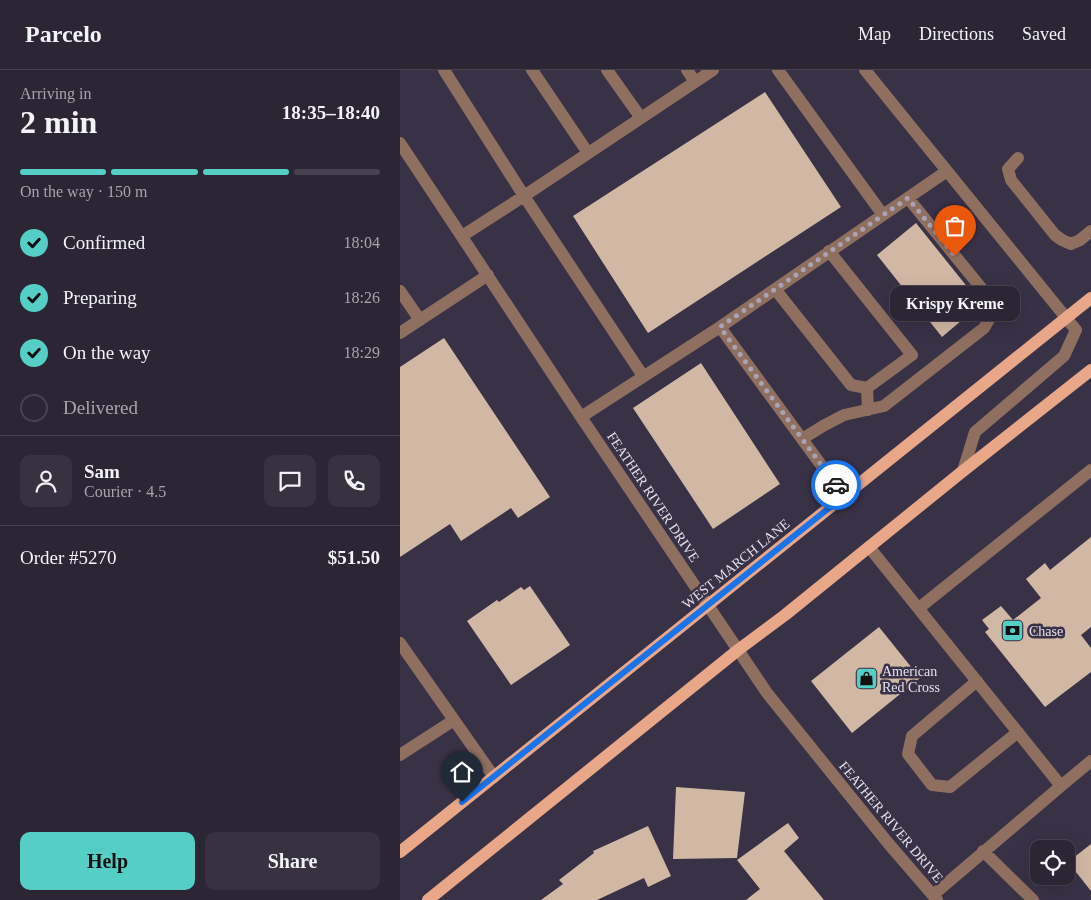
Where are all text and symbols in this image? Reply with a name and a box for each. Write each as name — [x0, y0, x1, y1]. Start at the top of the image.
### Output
text: Parcelo — [25, 21, 102, 47]
text: Map — [858, 24, 891, 44]
text: Directions — [919, 24, 994, 44]
text: Saved — [1022, 24, 1066, 44]
text: Arriving in — [20, 85, 92, 102]
text: 18:35–18:40 — [282, 102, 380, 123]
text: 2 min — [20, 104, 97, 140]
text: On the way · 150 m — [20, 183, 148, 200]
pin — [934, 205, 976, 256]
icon: bag — [941, 212, 969, 240]
icon: check — [20, 229, 48, 257]
text: Confirmed — [63, 232, 145, 253]
text: 18:04 — [344, 234, 380, 251]
icon: check — [20, 284, 48, 312]
callout: Krispy Kreme — [890, 286, 1020, 321]
text: Preparing — [63, 287, 137, 308]
text: 18:26 — [344, 289, 380, 306]
text: Krispy Kreme — [906, 295, 1004, 312]
icon: check — [20, 339, 48, 367]
text: On the way — [63, 342, 151, 363]
text: 18:29 — [344, 344, 380, 361]
text: Delivered — [63, 397, 138, 418]
street label: FEATHER RIVER DRIVE — [604, 429, 702, 565]
button: person — [20, 455, 72, 507]
button: chat — [264, 455, 316, 507]
button: phone — [328, 455, 380, 507]
courier — [811, 460, 861, 510]
text: Sam — [84, 461, 120, 482]
icon: car — [822, 471, 850, 499]
text: Courier · 4.5 — [84, 483, 166, 500]
street label: WEST MARCH LANE — [679, 516, 793, 612]
text: Order #5270 — [20, 547, 117, 568]
text: $51.50 — [328, 547, 380, 568]
bank icon: Chase — [1001, 619, 1025, 643]
place label: Chase — [1029, 624, 1063, 639]
place label: American Red Cross — [882, 664, 940, 695]
shop icon: American Red Cross — [854, 667, 878, 691]
pin — [441, 751, 483, 802]
icon: home — [448, 758, 476, 786]
street label: FEATHER RIVER DRIVE — [836, 758, 946, 886]
button: Help — [20, 832, 195, 890]
button: Share — [205, 832, 380, 890]
map controls — [1030, 840, 1075, 885]
button: locate — [1030, 840, 1075, 885]

